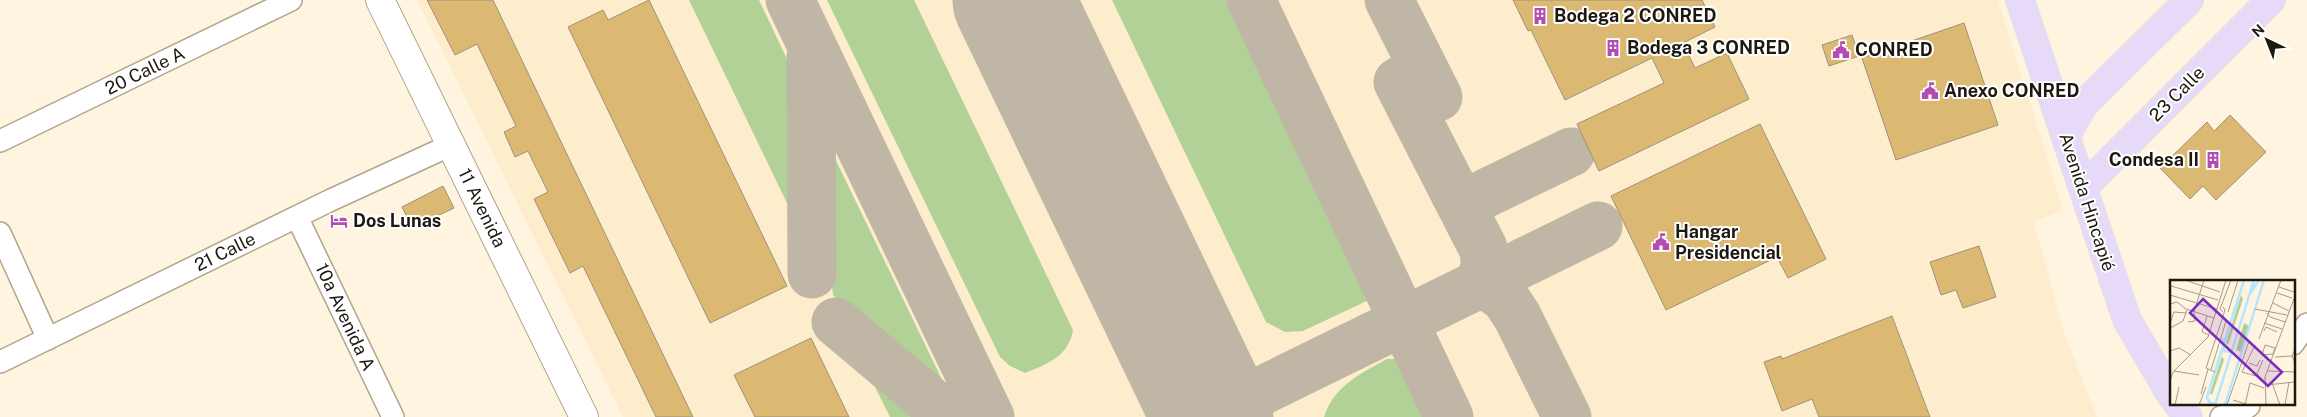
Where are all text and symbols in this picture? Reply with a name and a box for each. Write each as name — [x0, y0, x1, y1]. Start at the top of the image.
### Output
place label: Bodega 2 CONRED — [1554, 5, 1716, 26]
building icon: Bodega 2 CONRED — [1530, 6, 1550, 26]
north arrow — [2242, 15, 2292, 65]
text: N — [2249, 21, 2268, 40]
place label: Bodega 3 CONRED — [1627, 37, 1790, 58]
building icon: Bodega 3 CONRED — [1603, 38, 1623, 58]
place label: CONRED — [1855, 39, 1933, 60]
public building icon: CONRED — [1831, 40, 1851, 60]
street label: 20 Calle A — [102, 42, 188, 99]
street label: 23 Calle — [2145, 62, 2208, 125]
place label: Anexo CONRED — [1944, 80, 2080, 101]
public building icon: Anexo CONRED — [1920, 81, 1940, 101]
street label: Avenida Hincapié — [2055, 130, 2120, 274]
place label: Condesa II — [2109, 149, 2199, 170]
building icon: Condesa II — [2203, 150, 2223, 170]
street label: 11 Avenida — [454, 165, 511, 251]
place label: Dos Lunas — [353, 210, 441, 231]
hotel icon: Dos Lunas — [329, 211, 349, 231]
place label: Hangar Presidencial — [1675, 221, 1782, 263]
street label: 21 Calle — [191, 228, 259, 275]
public building icon: Hangar Presidencial — [1651, 232, 1671, 252]
street label: 10a Avenida A — [311, 260, 380, 374]
inset map — [2170, 280, 2294, 404]

